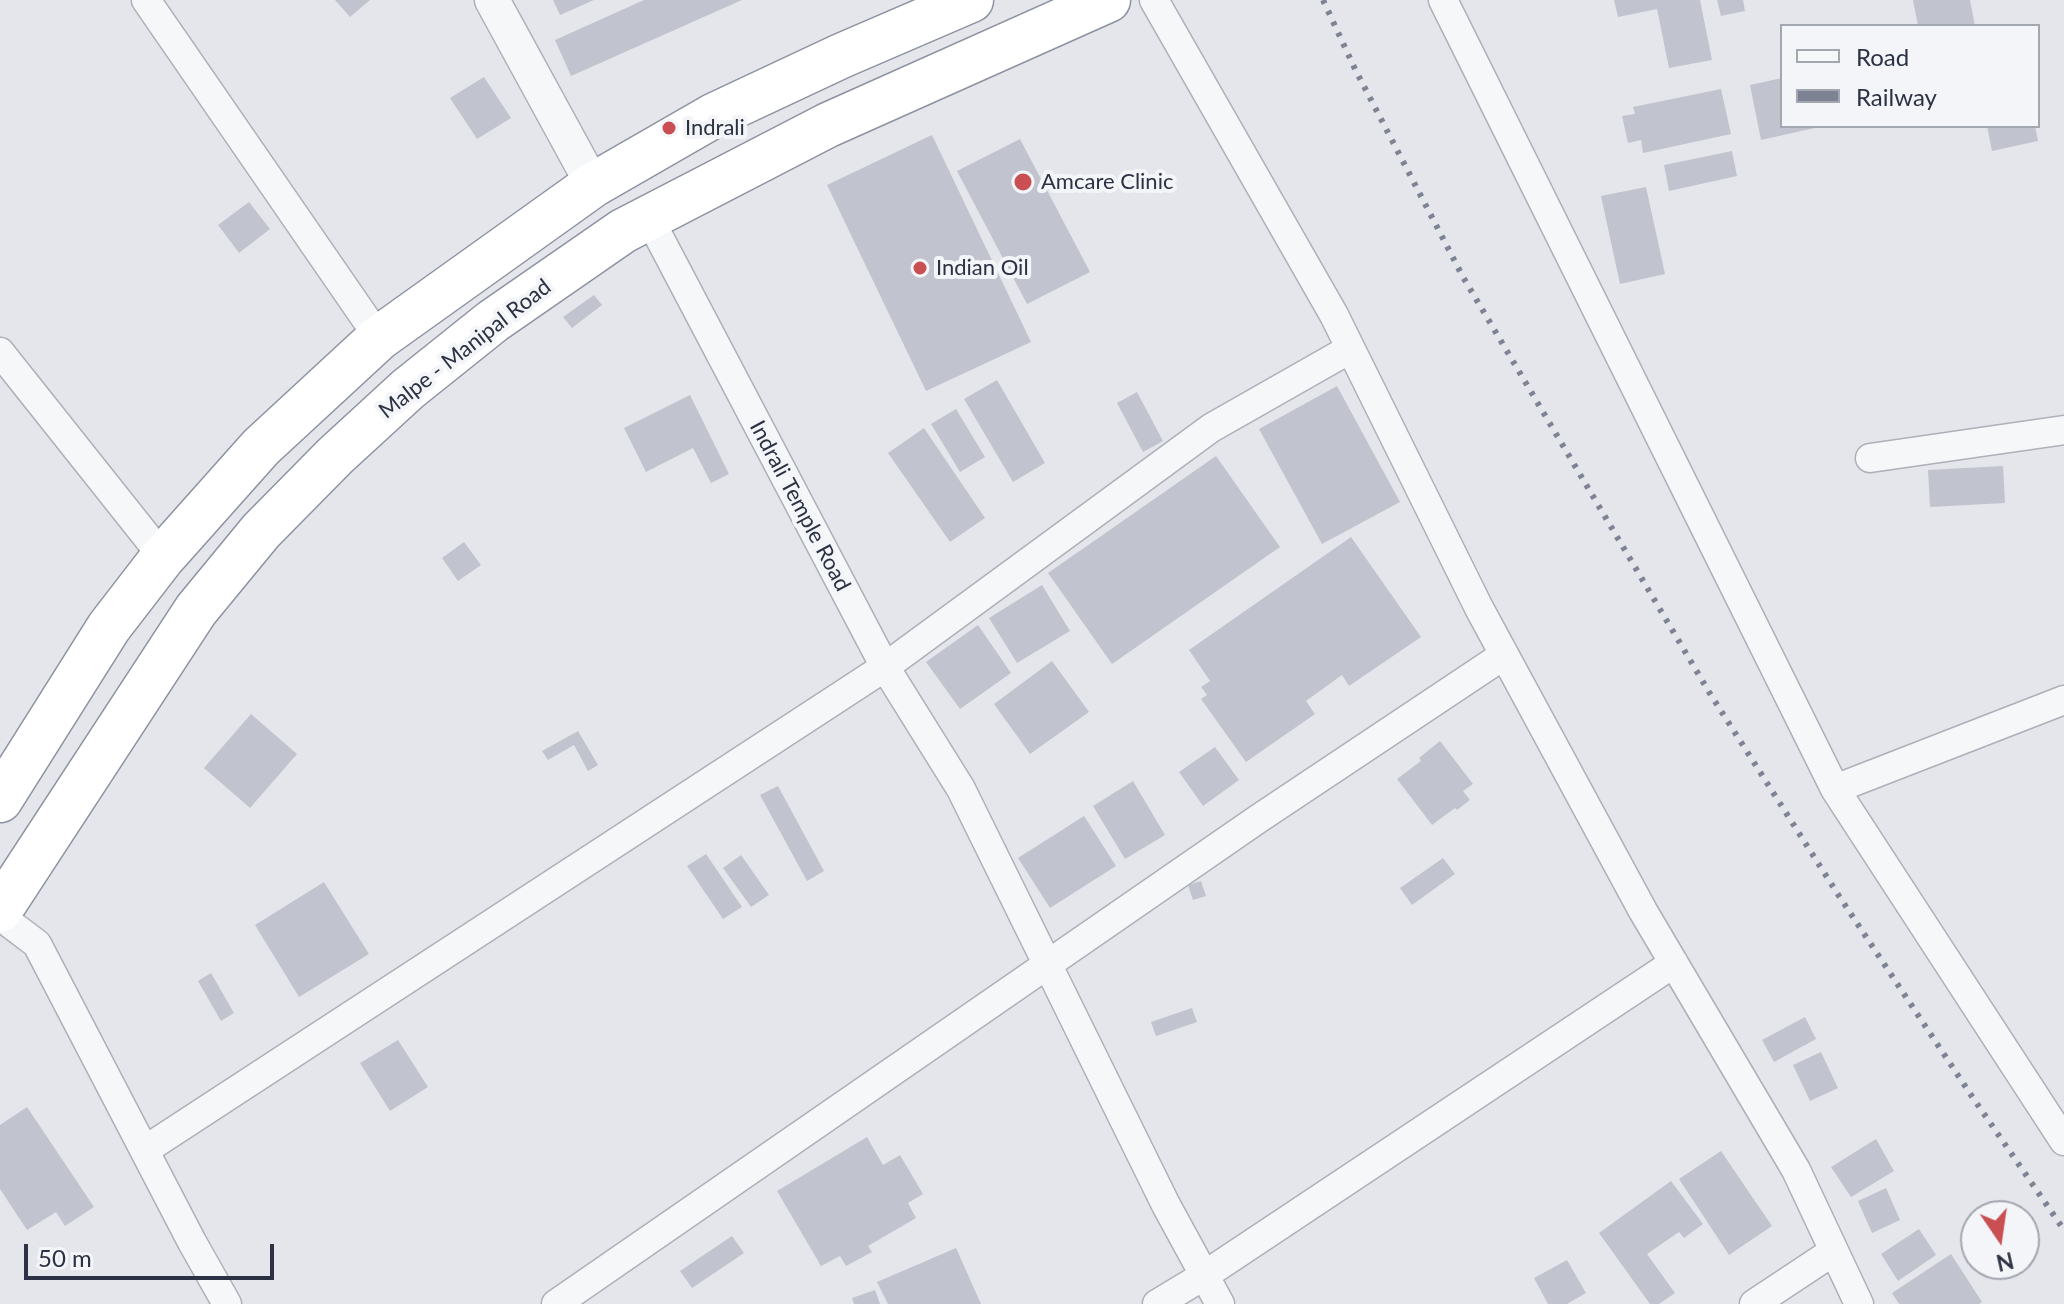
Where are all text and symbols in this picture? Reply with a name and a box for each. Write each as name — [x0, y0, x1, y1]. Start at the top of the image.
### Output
legend — [1780, 24, 2040, 128]
text: Road — [1856, 42, 1909, 71]
text: Railway — [1856, 82, 1937, 111]
place label: Indrali — [685, 115, 745, 141]
marker: Indrali — [660, 119, 678, 137]
place label: Amcare Clinic — [1041, 169, 1173, 195]
marker: Amcare Clinic — [1012, 171, 1034, 193]
place label: Indian Oil — [936, 255, 1029, 281]
marker: Indian Oil — [911, 259, 929, 277]
street label: Malpe - Manipal Road — [374, 274, 556, 424]
street label: Indrali Temple Road — [744, 416, 856, 596]
north arrow — [1960, 1200, 2040, 1280]
scale bar — [28, 1228, 278, 1278]
text: 50 m — [38, 1243, 92, 1272]
text: N — [1994, 1247, 2016, 1277]

